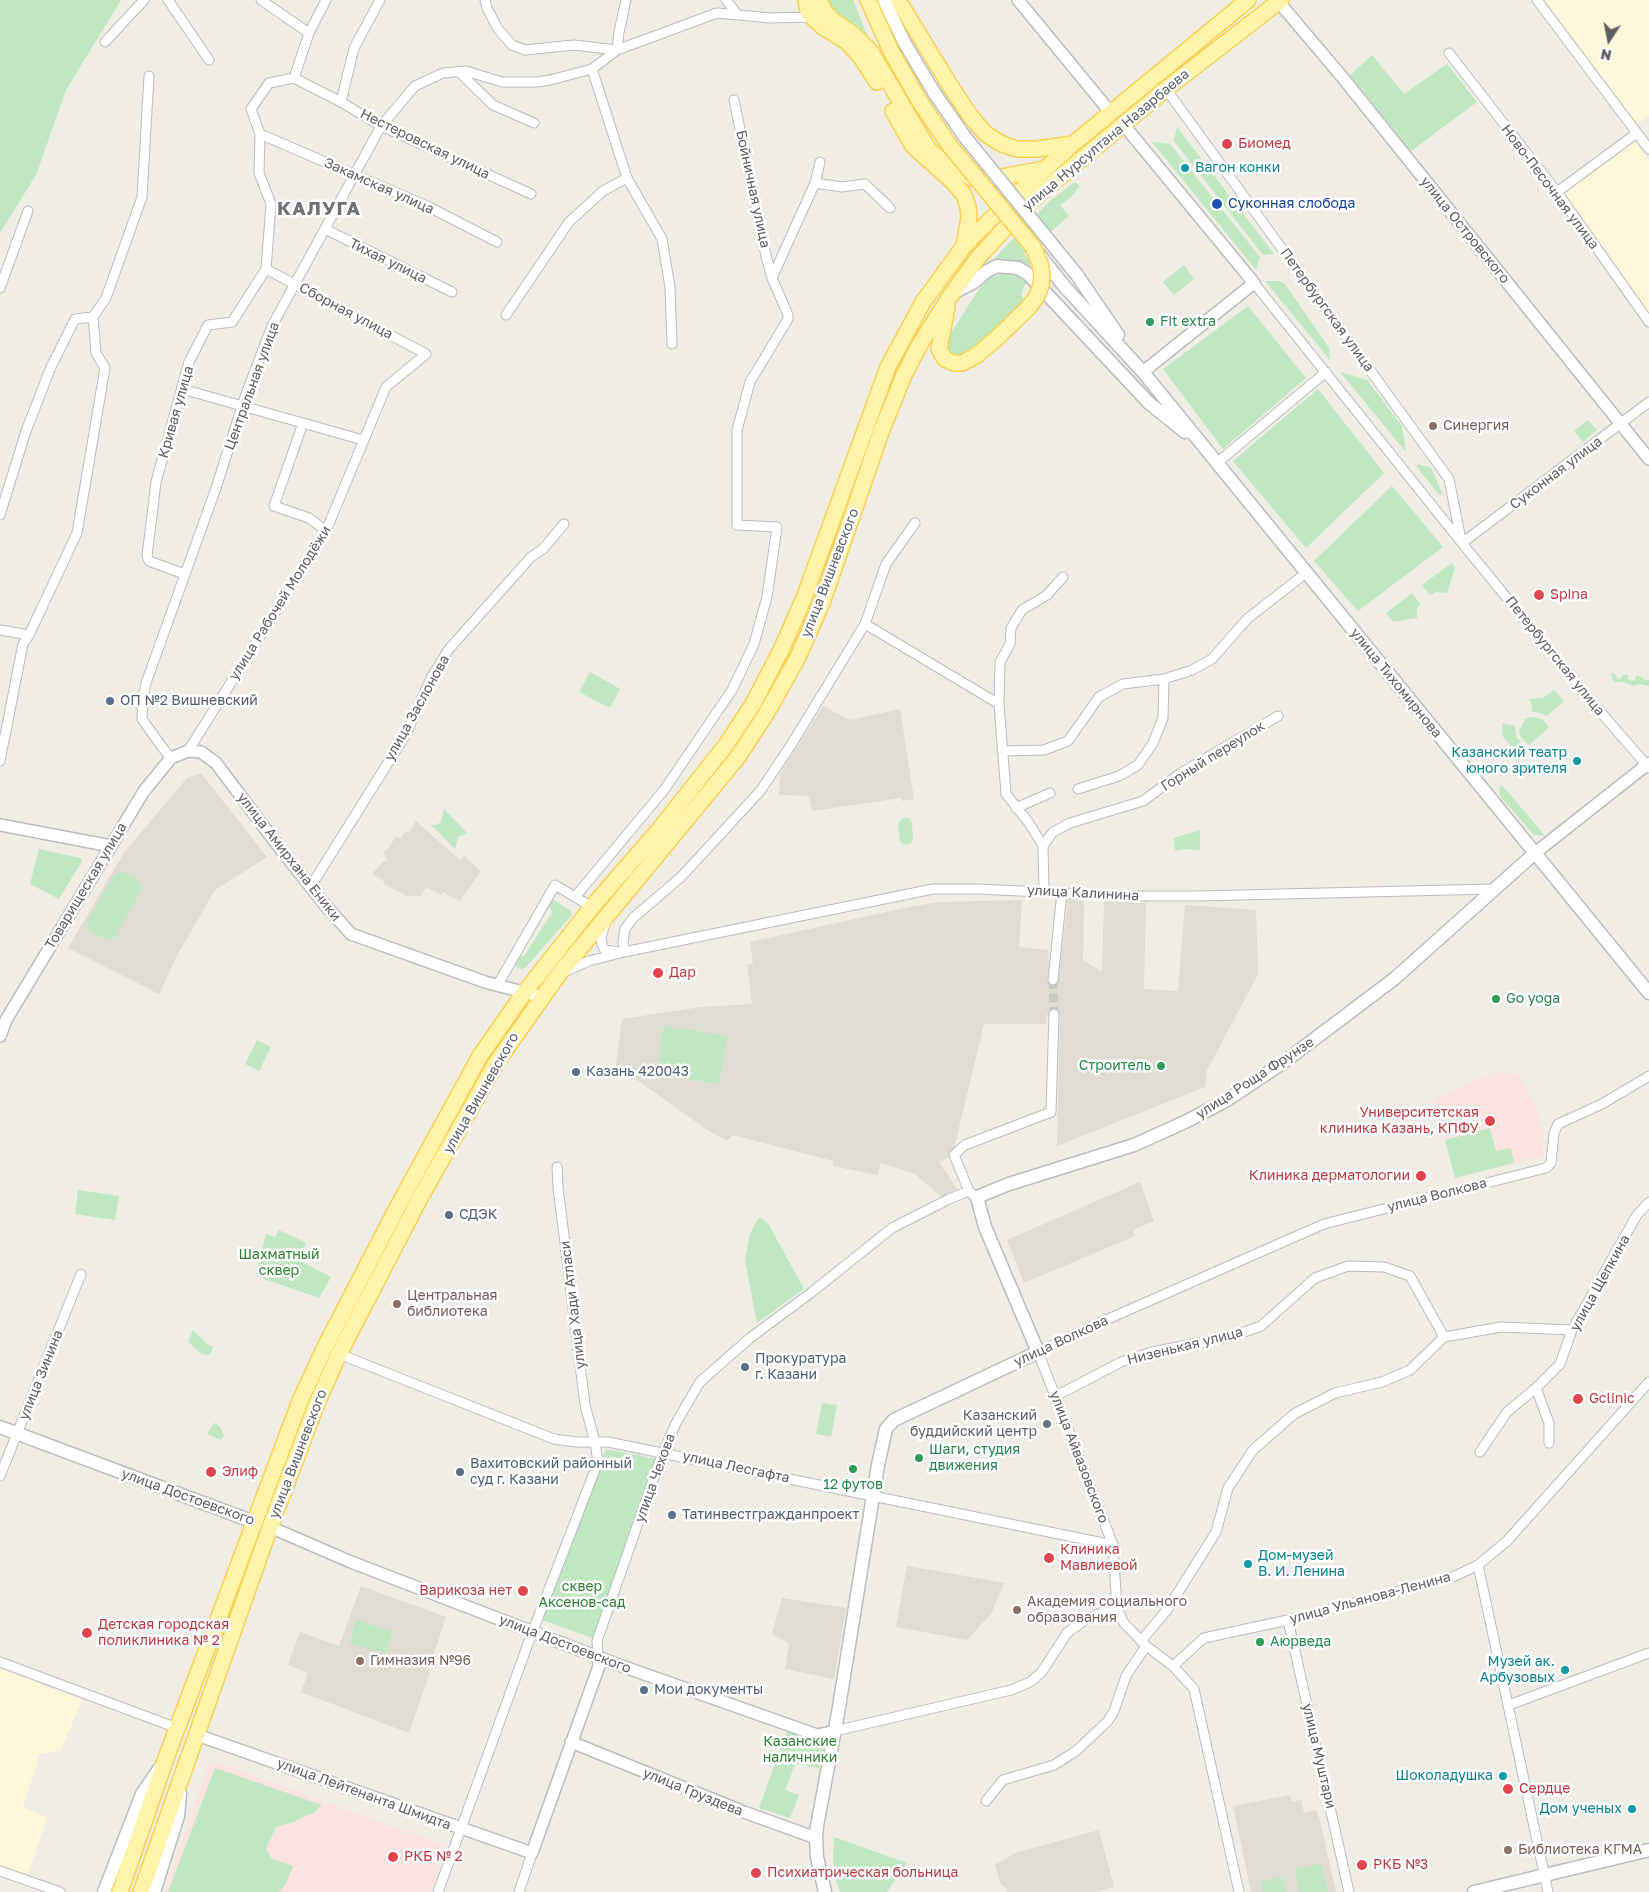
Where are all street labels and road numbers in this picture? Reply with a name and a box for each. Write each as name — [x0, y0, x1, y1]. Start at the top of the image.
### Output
street label: улица Нурсултана Назарбаева — [1019, 66, 1193, 214]
street label: Нестеровская улица — [357, 105, 493, 183]
street label: Ново-Песочная улица — [1498, 121, 1602, 253]
street label: Бойничная улица — [732, 129, 774, 249]
street label: Закамская улица — [321, 154, 437, 218]
street label: улица Островского — [1417, 173, 1513, 287]
street label: Тихая улица — [347, 235, 429, 287]
street label: Петербургская улица — [1277, 245, 1377, 375]
street label: Сборная улица — [296, 279, 396, 343]
street label: Центральная улица — [221, 320, 283, 452]
street label: Кривая улица — [155, 364, 197, 460]
street label: Суконная улица — [1507, 433, 1605, 513]
street label: улица Вишневского — [798, 506, 862, 640]
street label: улица Рабочей Молодёжи — [225, 523, 335, 683]
street label: Петербургская улица — [1502, 593, 1608, 719]
street label: улица Тихомирнова — [1347, 625, 1445, 741]
street label: улица Заслонова — [381, 652, 453, 764]
street label: Горный переулок — [1158, 717, 1268, 795]
street label: улица Амирхана Еники — [234, 789, 344, 925]
street label: Товарищеская улица — [42, 820, 130, 952]
street label: улица Калинина — [1026, 882, 1140, 904]
street label: улица Вишневского — [440, 1030, 522, 1156]
street label: улица Роща Фрунзе — [1193, 1034, 1317, 1122]
street label: улица Волкова — [1385, 1174, 1489, 1216]
street label: улица Щепкина — [1567, 1232, 1633, 1334]
street label: улица Хади Атласи — [557, 1240, 589, 1370]
street label: улица Волкова — [1011, 1312, 1111, 1370]
street label: Низенькая улица — [1125, 1323, 1245, 1369]
street label: улица Зинина — [15, 1328, 67, 1422]
street label: улица Вишневского — [266, 1387, 330, 1521]
street label: улица Айвазовского — [1046, 1388, 1112, 1526]
street label: улица Чехова — [631, 1431, 679, 1525]
street label: улица Лесгафта — [681, 1447, 791, 1487]
street label: улица Достоевского — [119, 1465, 257, 1529]
street label: улица Ульянова-Ленина — [1288, 1568, 1452, 1628]
street label: улица Достоевского — [497, 1611, 633, 1677]
street label: улица Муштари — [1299, 1702, 1339, 1810]
street label: улица Лейтенанта Шмидта — [275, 1755, 453, 1833]
street label: улица Груздева — [640, 1764, 746, 1820]

